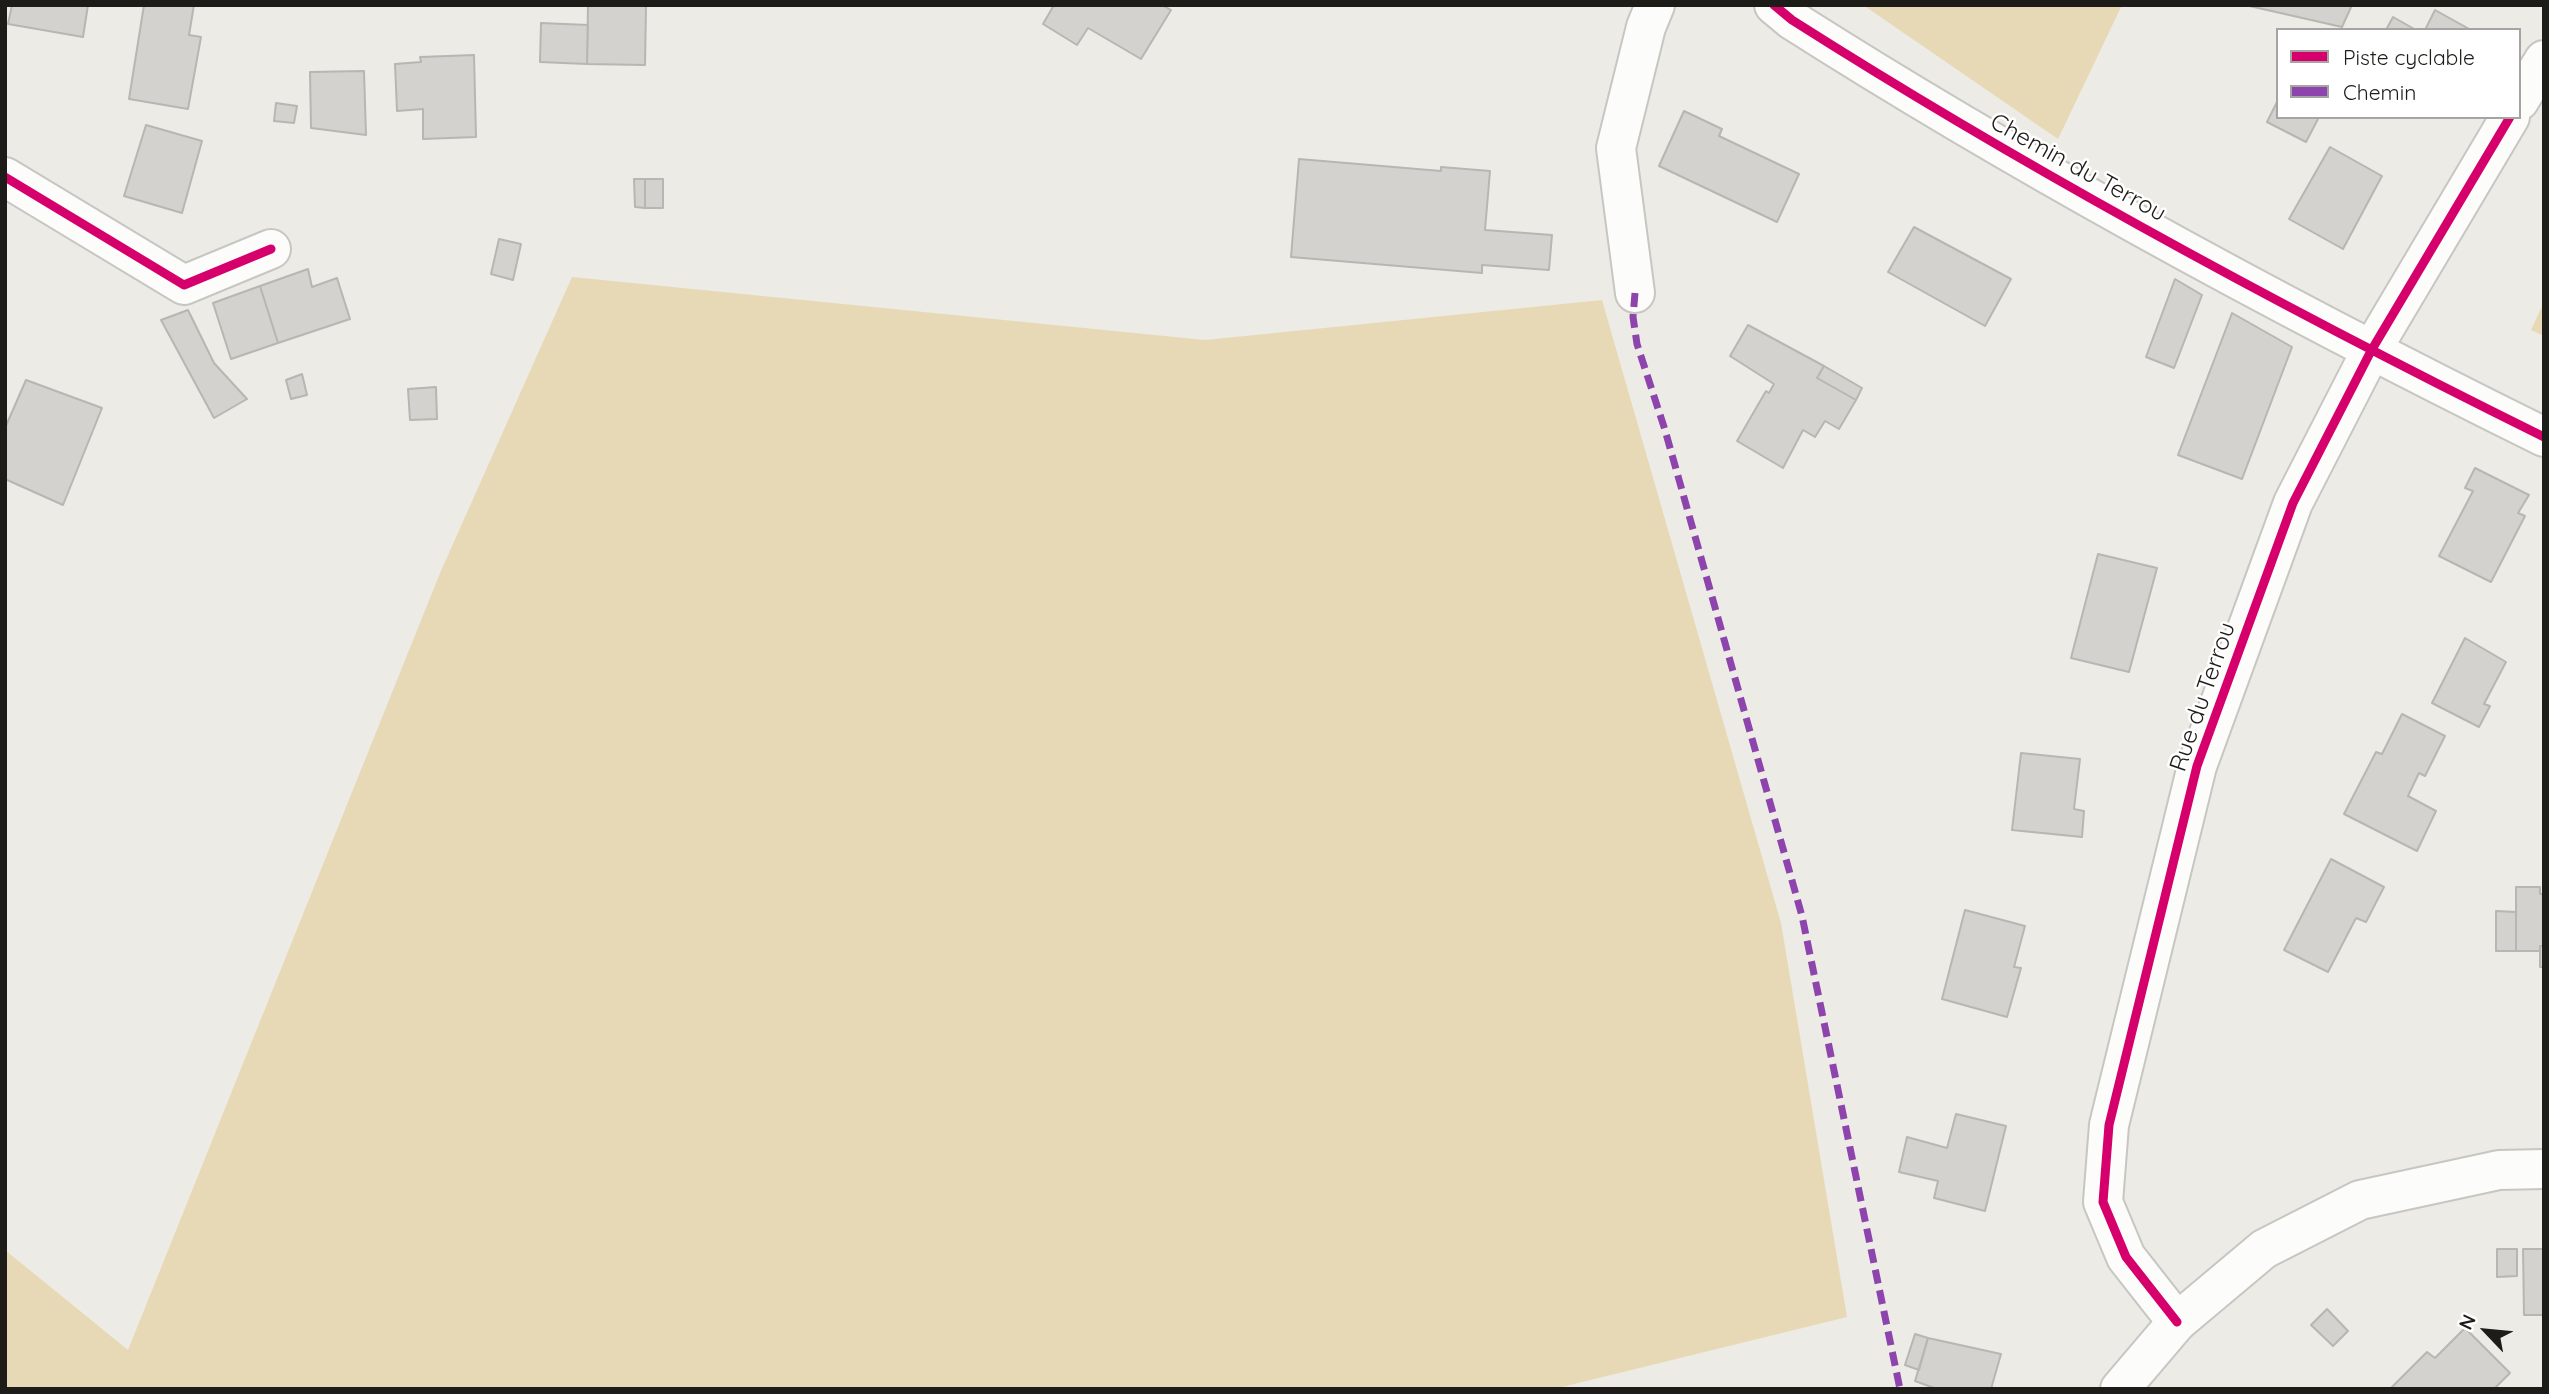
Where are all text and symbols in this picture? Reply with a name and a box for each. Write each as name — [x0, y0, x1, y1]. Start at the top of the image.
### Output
legend — [2276, 28, 2521, 119]
text: Piste cyclable — [2343, 44, 2475, 70]
text: Chemin — [2343, 79, 2416, 105]
street label: Chemin du Terrou — [1985, 108, 2171, 228]
street label: Rue du Terrou — [2164, 619, 2242, 775]
north arrow — [2451, 1296, 2521, 1366]
text: N — [2453, 1310, 2481, 1333]

